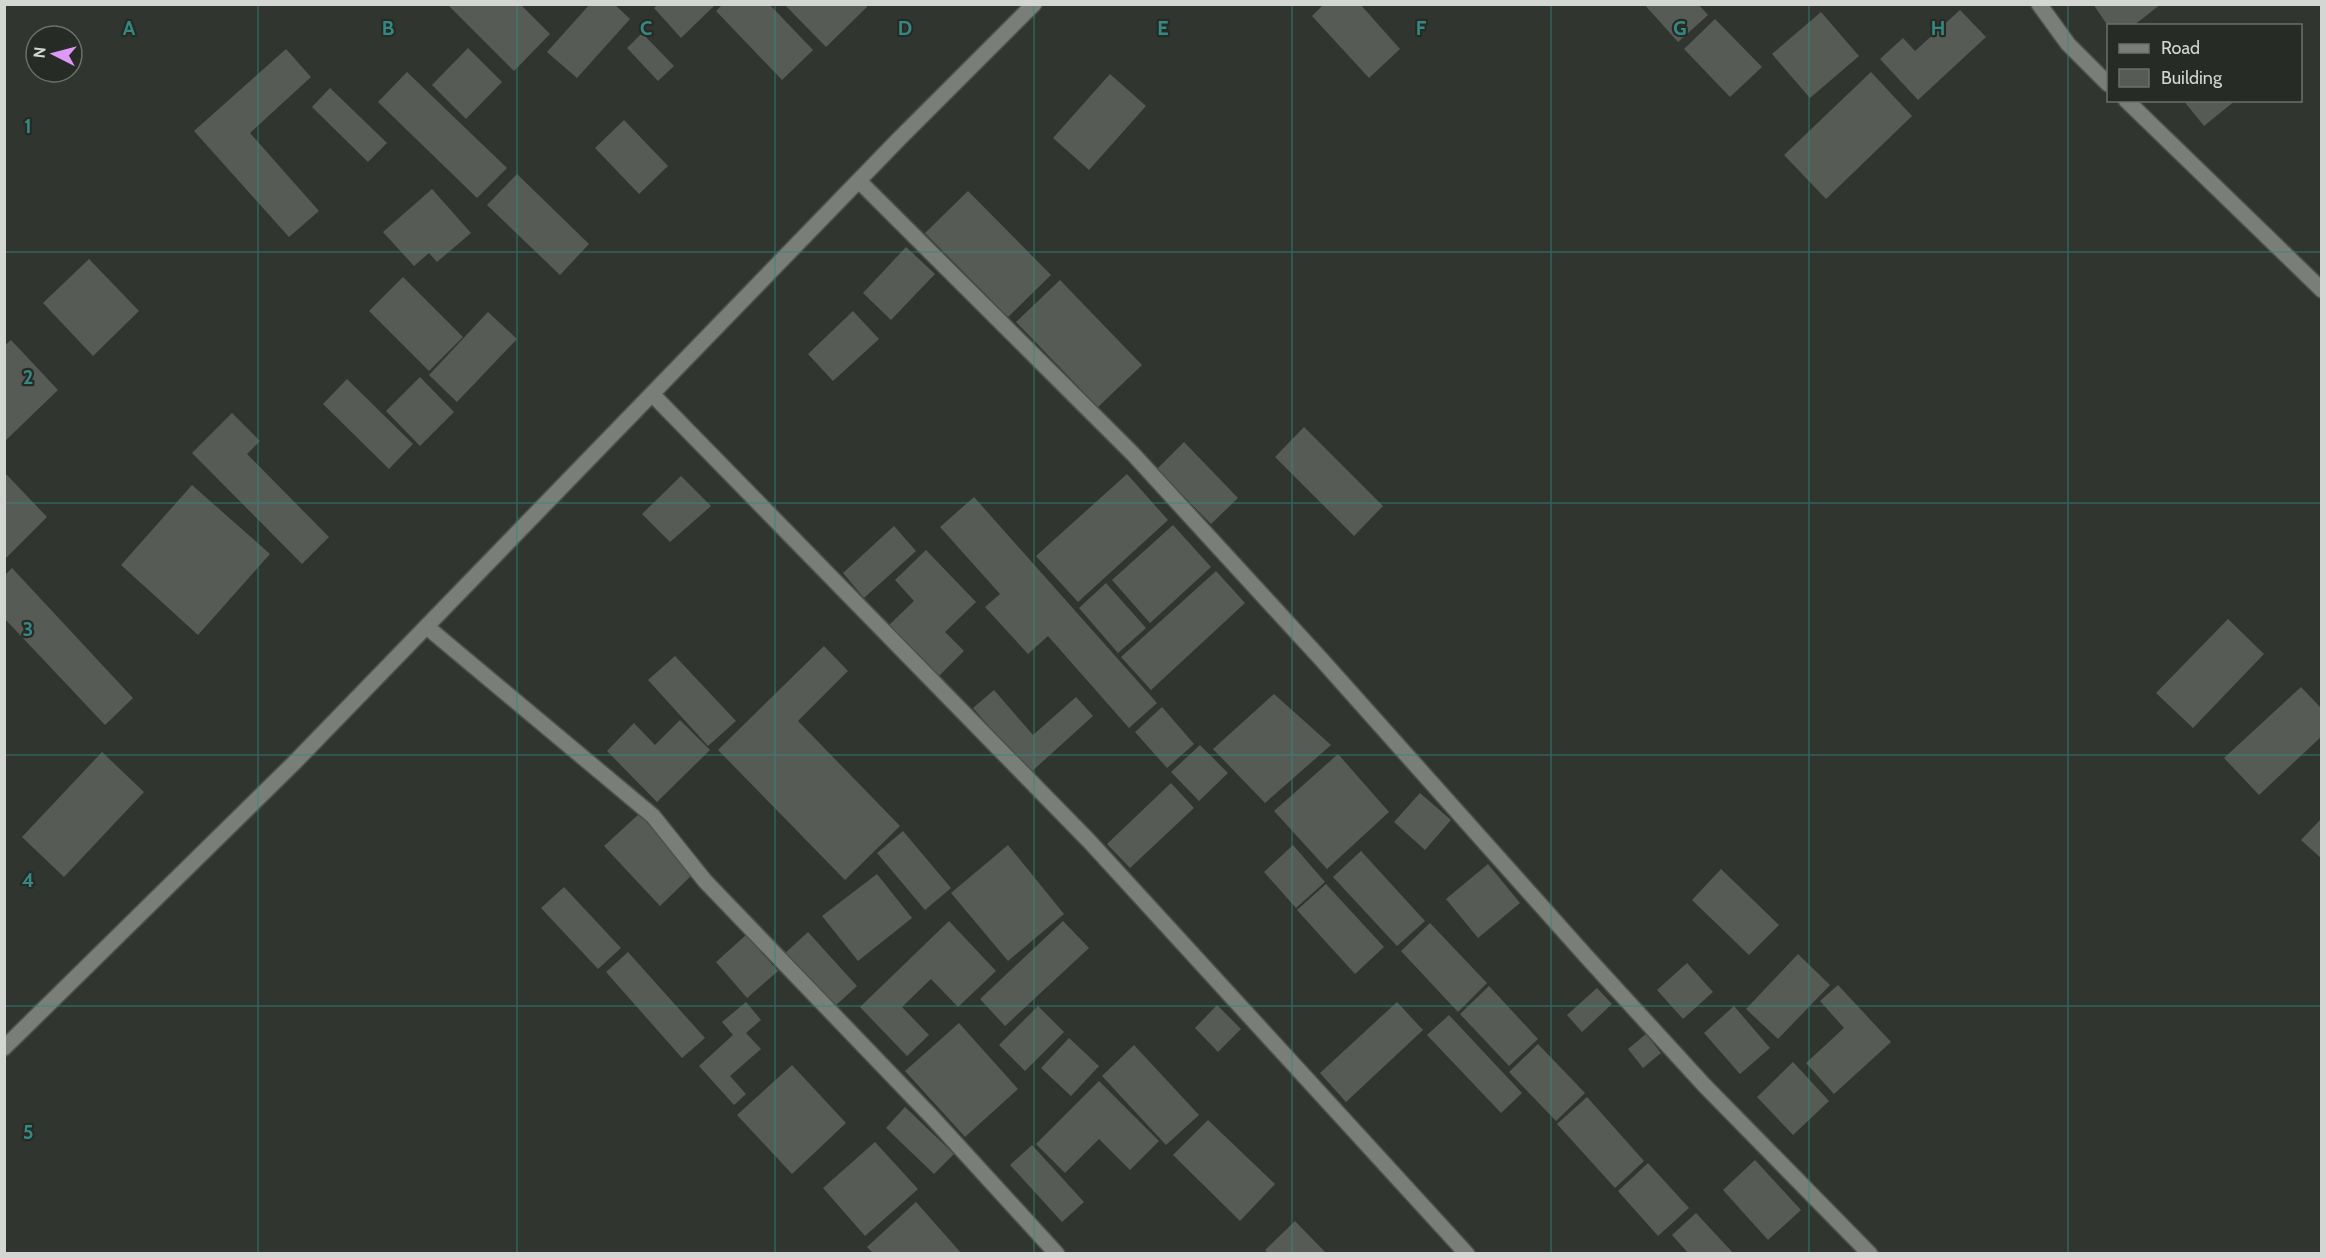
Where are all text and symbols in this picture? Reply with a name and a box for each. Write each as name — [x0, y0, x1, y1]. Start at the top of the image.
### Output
text: A — [123, 16, 136, 40]
text: B — [382, 16, 394, 40]
text: C — [640, 16, 652, 40]
text: D — [898, 16, 912, 40]
text: E — [1157, 16, 1169, 40]
text: F — [1416, 16, 1427, 40]
text: G — [1673, 16, 1687, 40]
text: H — [1931, 16, 1945, 40]
north arrow — [24, 24, 84, 84]
legend — [2107, 24, 2302, 102]
text: Road — [2161, 37, 2200, 59]
text: N — [30, 46, 50, 59]
text: Building — [2161, 67, 2223, 89]
text: 1 — [24, 114, 32, 138]
text: 2 — [23, 365, 33, 389]
text: 3 — [23, 617, 33, 641]
text: 4 — [22, 868, 34, 892]
text: 5 — [23, 1120, 33, 1144]

